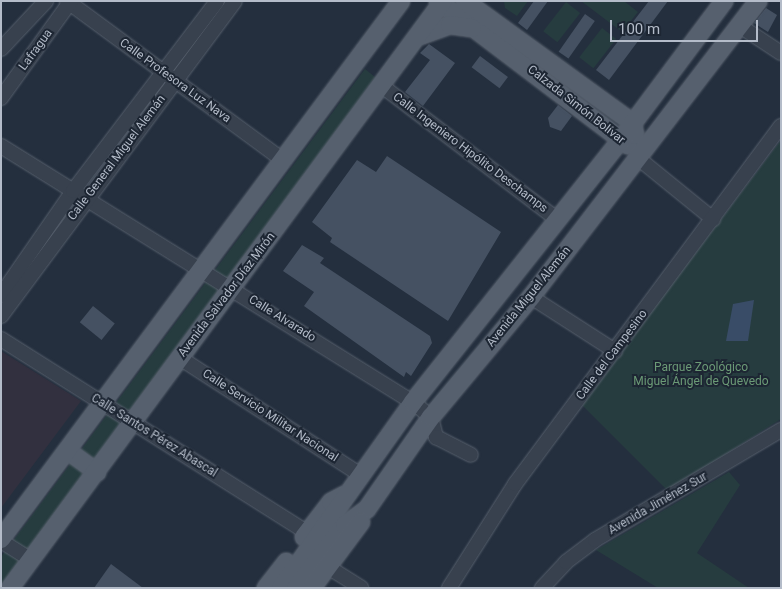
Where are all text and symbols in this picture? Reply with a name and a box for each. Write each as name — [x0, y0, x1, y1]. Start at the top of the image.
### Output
scale bar — [612, 10, 760, 42]
text: 100 m — [618, 20, 660, 38]
street label: Lafragua — [16, 27, 56, 73]
street label: Calle Profesora Luz Nava — [117, 36, 233, 126]
street label: Calzada Simón Bolívar — [524, 63, 628, 147]
street label: Calle Ingeniero Hipólito Deschamps — [390, 90, 550, 216]
street label: Calle General Miguel Alemán — [65, 93, 169, 223]
street label: Avenida Salvador Díaz Mirón — [175, 230, 279, 360]
street label: Avenida Miguel Alemán — [484, 244, 574, 350]
street label: Calle Alvarado — [246, 293, 318, 345]
street label: Calle del Campesino — [573, 307, 651, 403]
park label: Parque Zoológico Miguel Ángel de Quevedo — [633, 361, 769, 389]
street label: Calle Servicio Militar Nacional — [199, 367, 341, 465]
street label: Calle Santos Pérez Abascal — [88, 391, 220, 481]
street label: Avenida Jiménez Sur — [606, 470, 710, 538]

